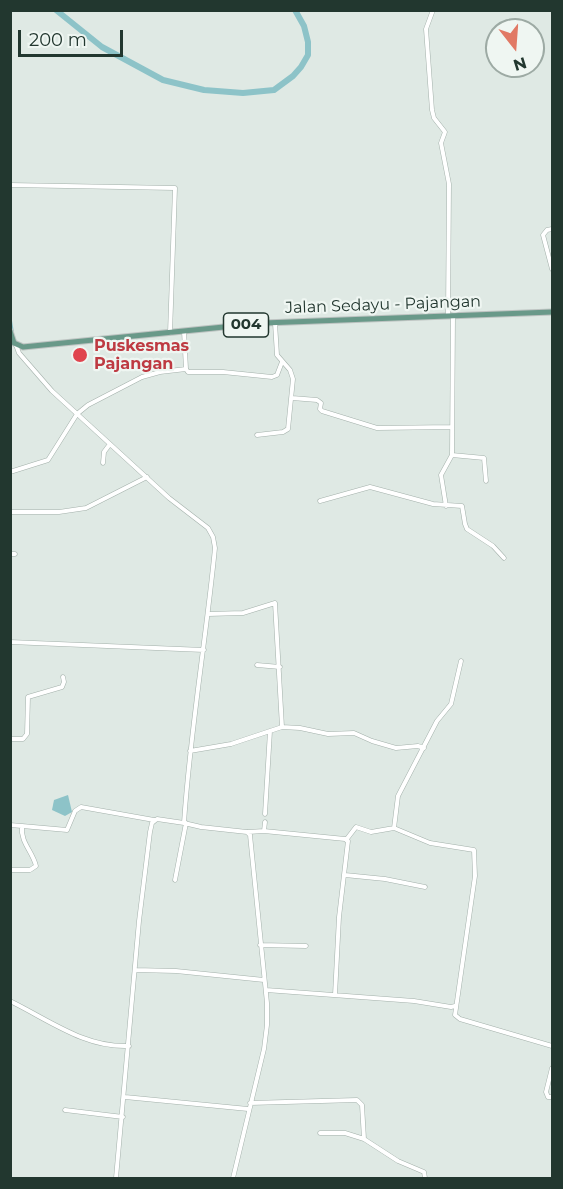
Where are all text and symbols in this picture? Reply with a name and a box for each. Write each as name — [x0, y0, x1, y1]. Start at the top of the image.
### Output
scale bar — [21, 18, 126, 56]
north arrow — [485, 18, 545, 78]
text: 200 m — [29, 29, 87, 51]
text: N — [511, 53, 529, 75]
street label: Jalan Sedayu - Pajangan — [285, 292, 481, 318]
road number: 004 — [224, 313, 268, 337]
place label: Puskesmas Pajangan — [94, 336, 189, 374]
marker: Puskesmas Pajangan — [71, 346, 89, 364]

